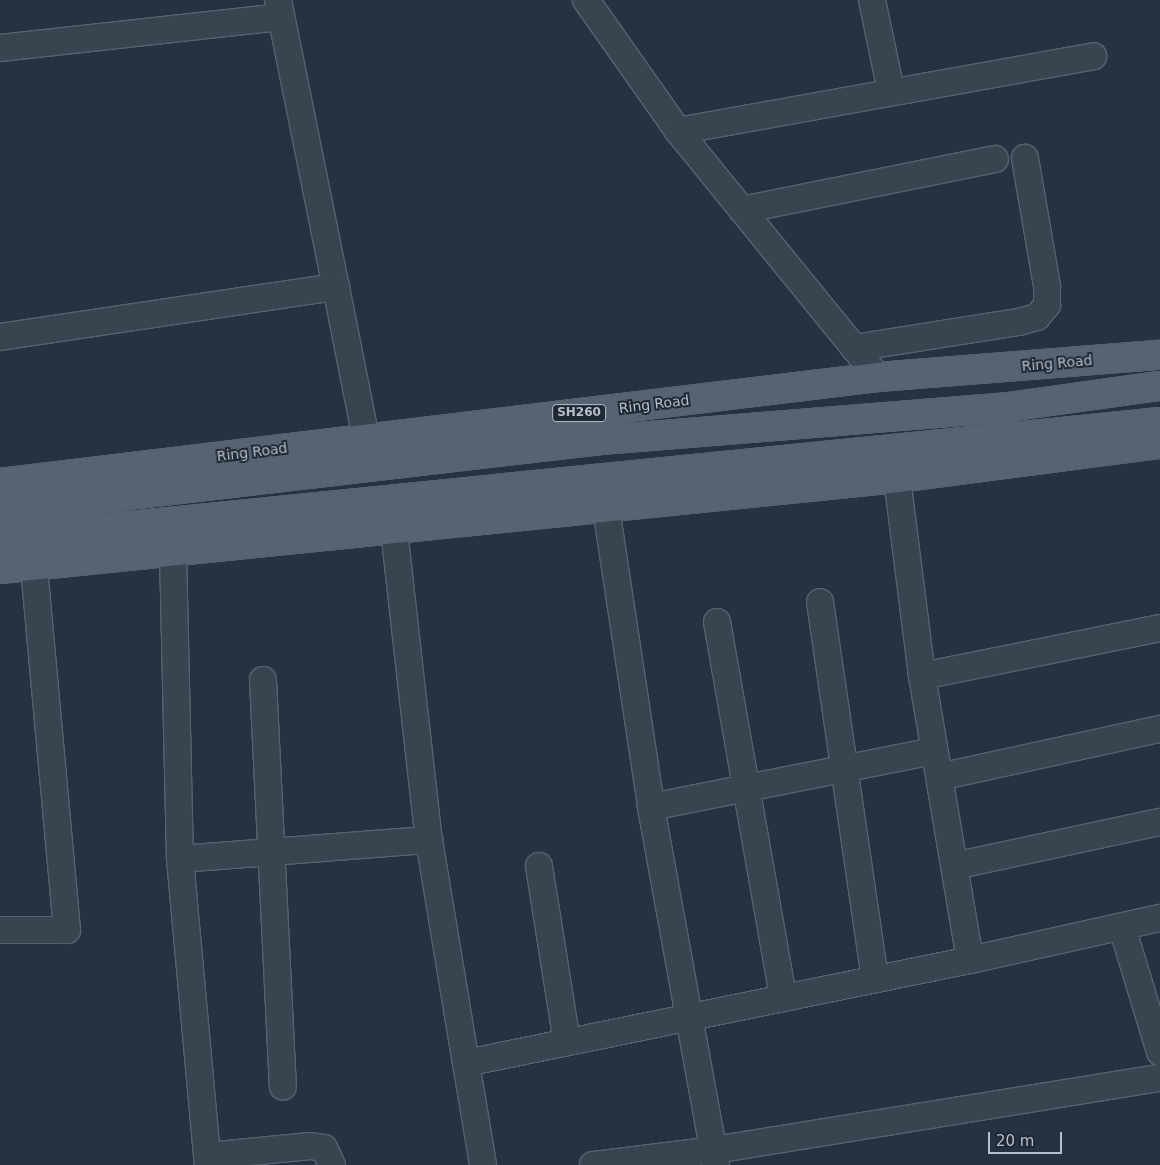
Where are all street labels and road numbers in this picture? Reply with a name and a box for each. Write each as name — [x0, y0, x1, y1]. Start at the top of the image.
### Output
street label: Ring Road — [1021, 352, 1093, 374]
street label: Ring Road — [618, 391, 690, 417]
road number: SH260 — [552, 403, 606, 422]
street label: Ring Road — [216, 439, 288, 465]

